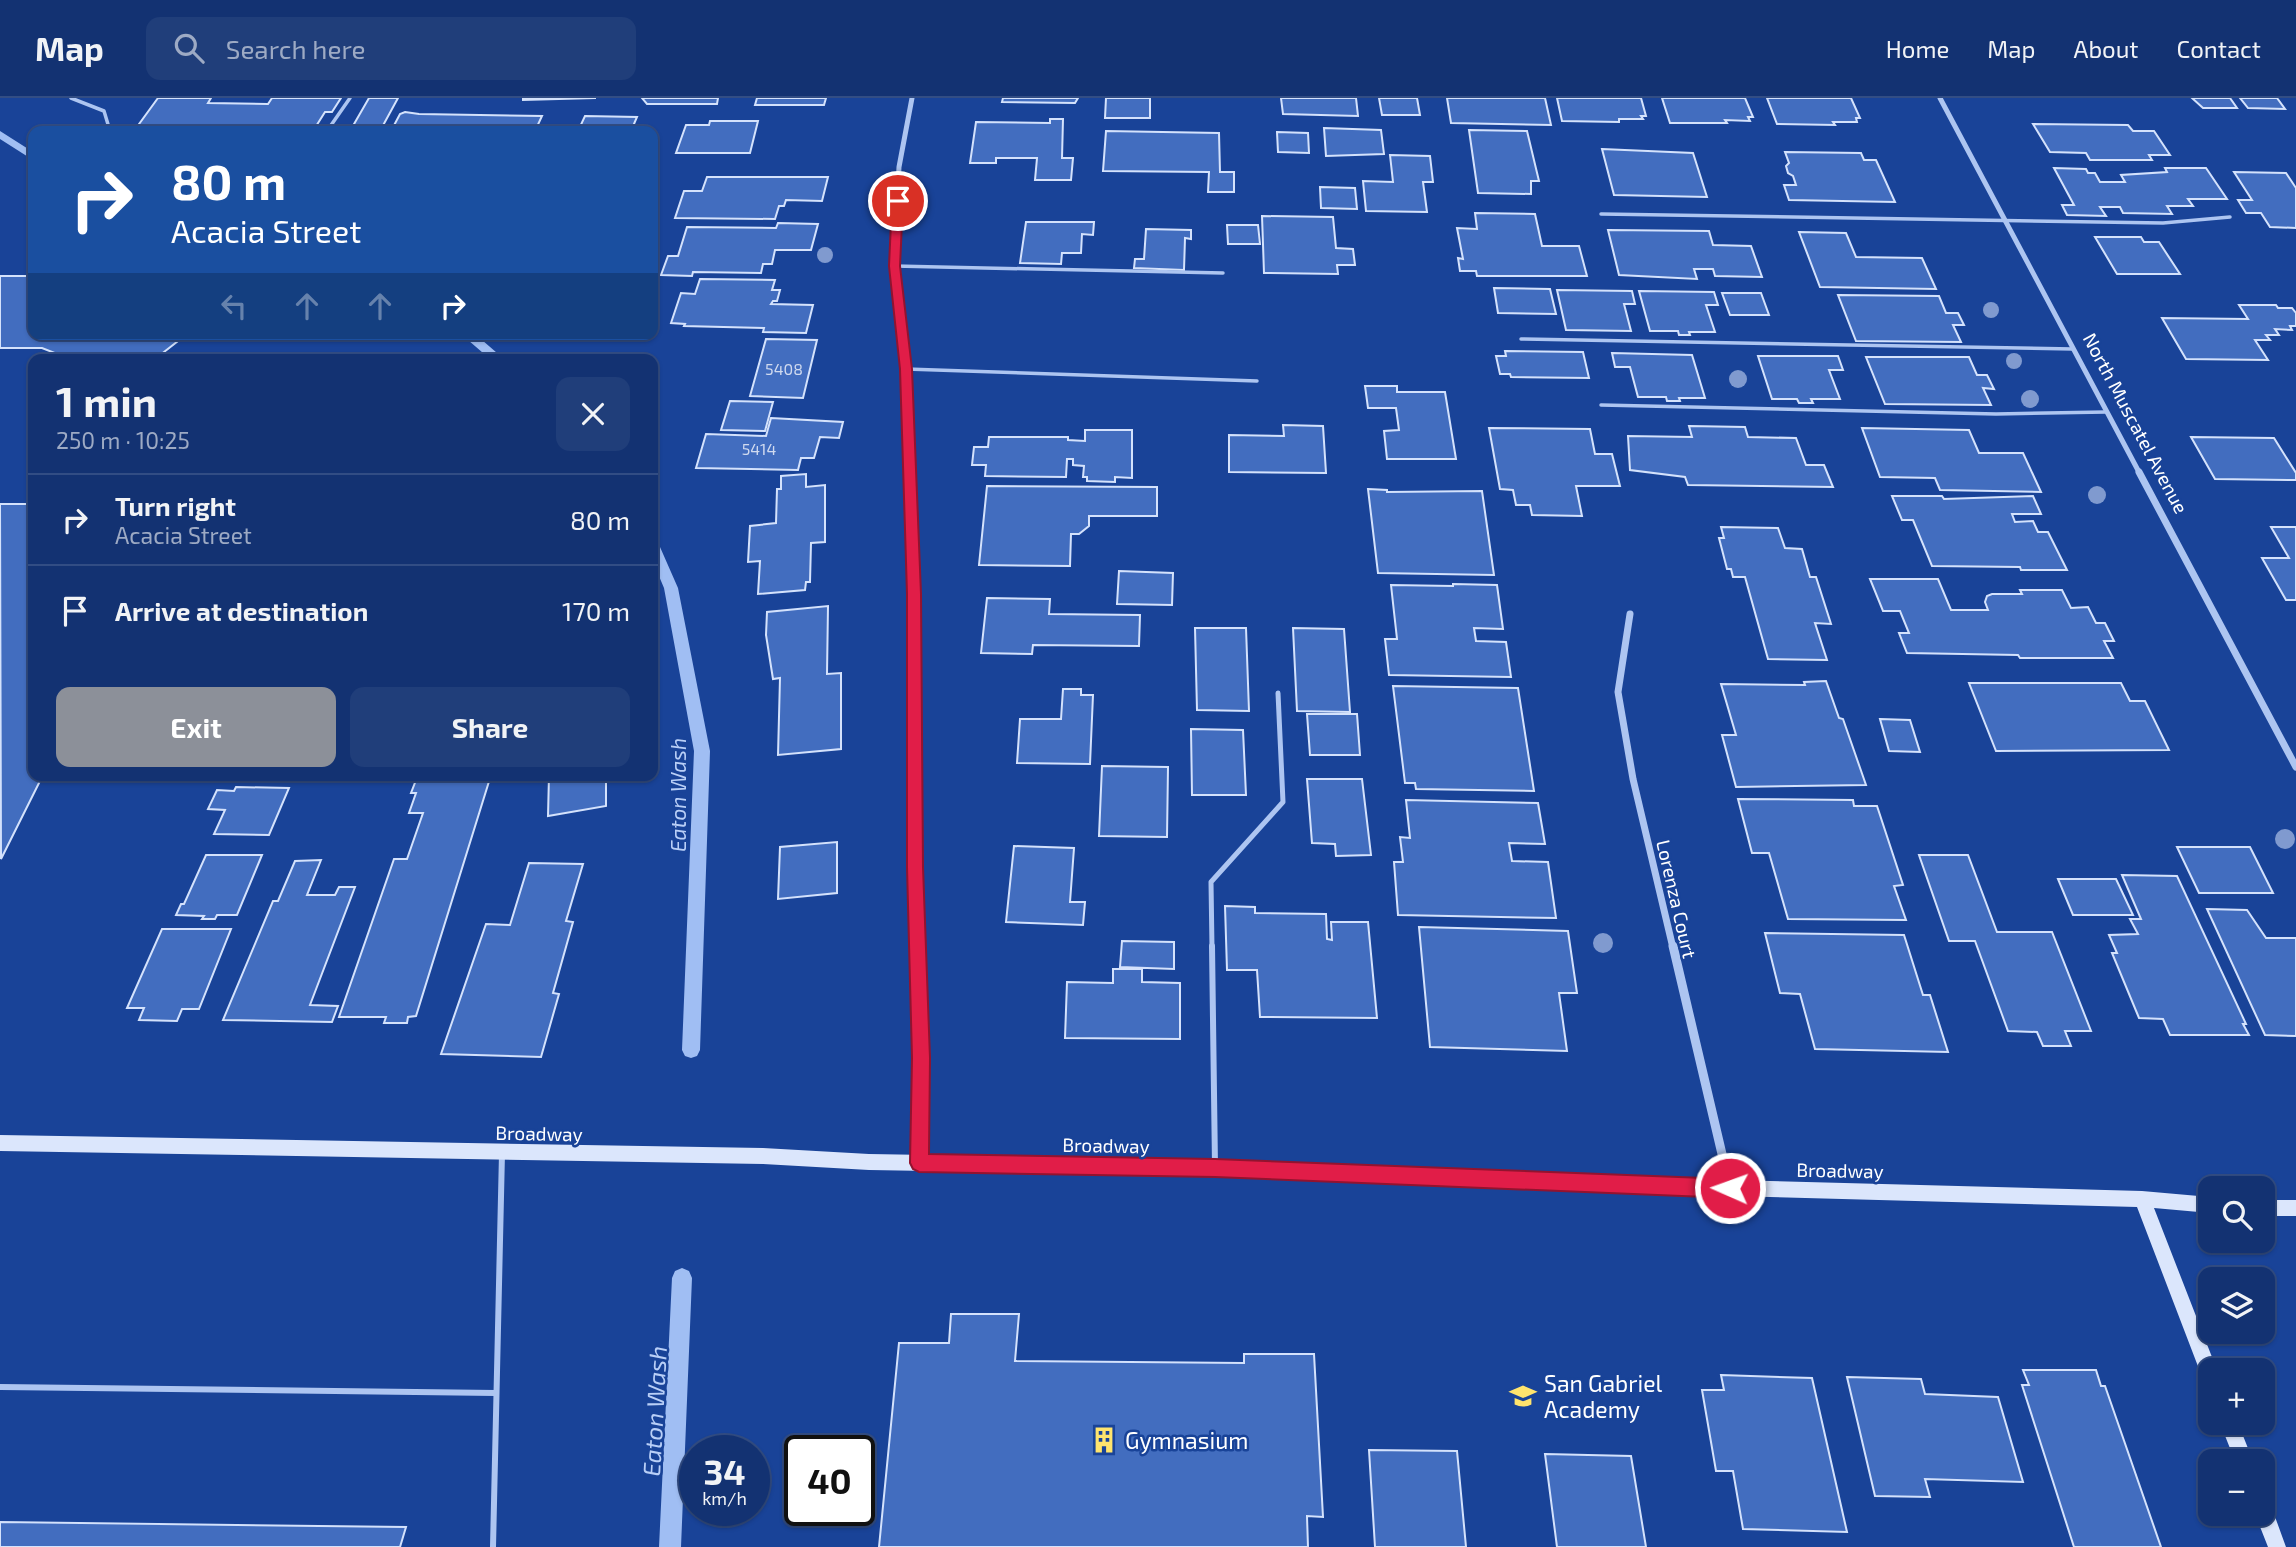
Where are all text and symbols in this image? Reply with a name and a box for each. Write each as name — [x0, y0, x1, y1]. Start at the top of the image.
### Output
search box — [146, 17, 636, 80]
text: Map — [35, 28, 104, 68]
icon: search — [170, 29, 208, 67]
text: Search here — [226, 33, 365, 64]
text: Home — [1886, 34, 1949, 63]
text: Map — [1987, 34, 2035, 63]
text: About — [2073, 34, 2139, 63]
text: Contact — [2177, 34, 2261, 63]
text: 80 m — [171, 151, 286, 210]
icon: right — [56, 154, 147, 245]
pin — [868, 171, 928, 231]
icon: arrive — [879, 182, 917, 220]
text: Acacia Street — [171, 211, 361, 249]
icon: left — [215, 287, 253, 325]
icon: ahead — [288, 287, 326, 325]
icon: ahead — [361, 287, 399, 325]
icon: right — [434, 287, 472, 325]
street label: North Muscatel Avenue — [2079, 329, 2193, 517]
house number: 5408 — [765, 359, 803, 378]
text: 1 min — [56, 375, 157, 425]
button: close — [556, 377, 630, 451]
text: 250 m · 10:25 — [56, 426, 190, 454]
house number: 5414 — [742, 439, 776, 458]
text: Turn right — [115, 490, 236, 521]
icon: right — [56, 501, 94, 539]
text: 80 m — [570, 504, 630, 535]
text: Acacia Street — [115, 521, 252, 549]
icon: arrive — [56, 592, 94, 630]
text: Arrive at destination — [115, 595, 368, 626]
text: 170 m — [562, 595, 630, 626]
button: Exit — [56, 687, 336, 767]
button: Share — [350, 687, 630, 767]
water label: Eaton Wash — [665, 738, 690, 852]
street label: Lorenza Court — [1652, 838, 1702, 960]
street label: Broadway — [495, 1121, 583, 1145]
street label: Broadway — [1062, 1133, 1150, 1157]
position arrow — [1693, 1151, 1767, 1225]
street label: Broadway — [1796, 1158, 1884, 1182]
map controls — [2198, 1176, 2275, 1526]
button: search — [2198, 1176, 2275, 1253]
button: layers — [2198, 1267, 2275, 1344]
water label: Eaton Wash — [636, 1345, 672, 1477]
button: + — [2198, 1358, 2275, 1435]
place label: San Gabriel Academy — [1544, 1369, 1662, 1423]
school or university icon: San Gabriel Academy — [1508, 1381, 1538, 1411]
building icon: Gymnasium — [1089, 1425, 1119, 1455]
place label: Gymnasium — [1125, 1426, 1248, 1454]
speed limit sign: 40 — [784, 1435, 875, 1526]
button: − — [2198, 1449, 2275, 1526]
text: 34 — [703, 1450, 746, 1492]
text: km/h — [702, 1487, 747, 1509]

